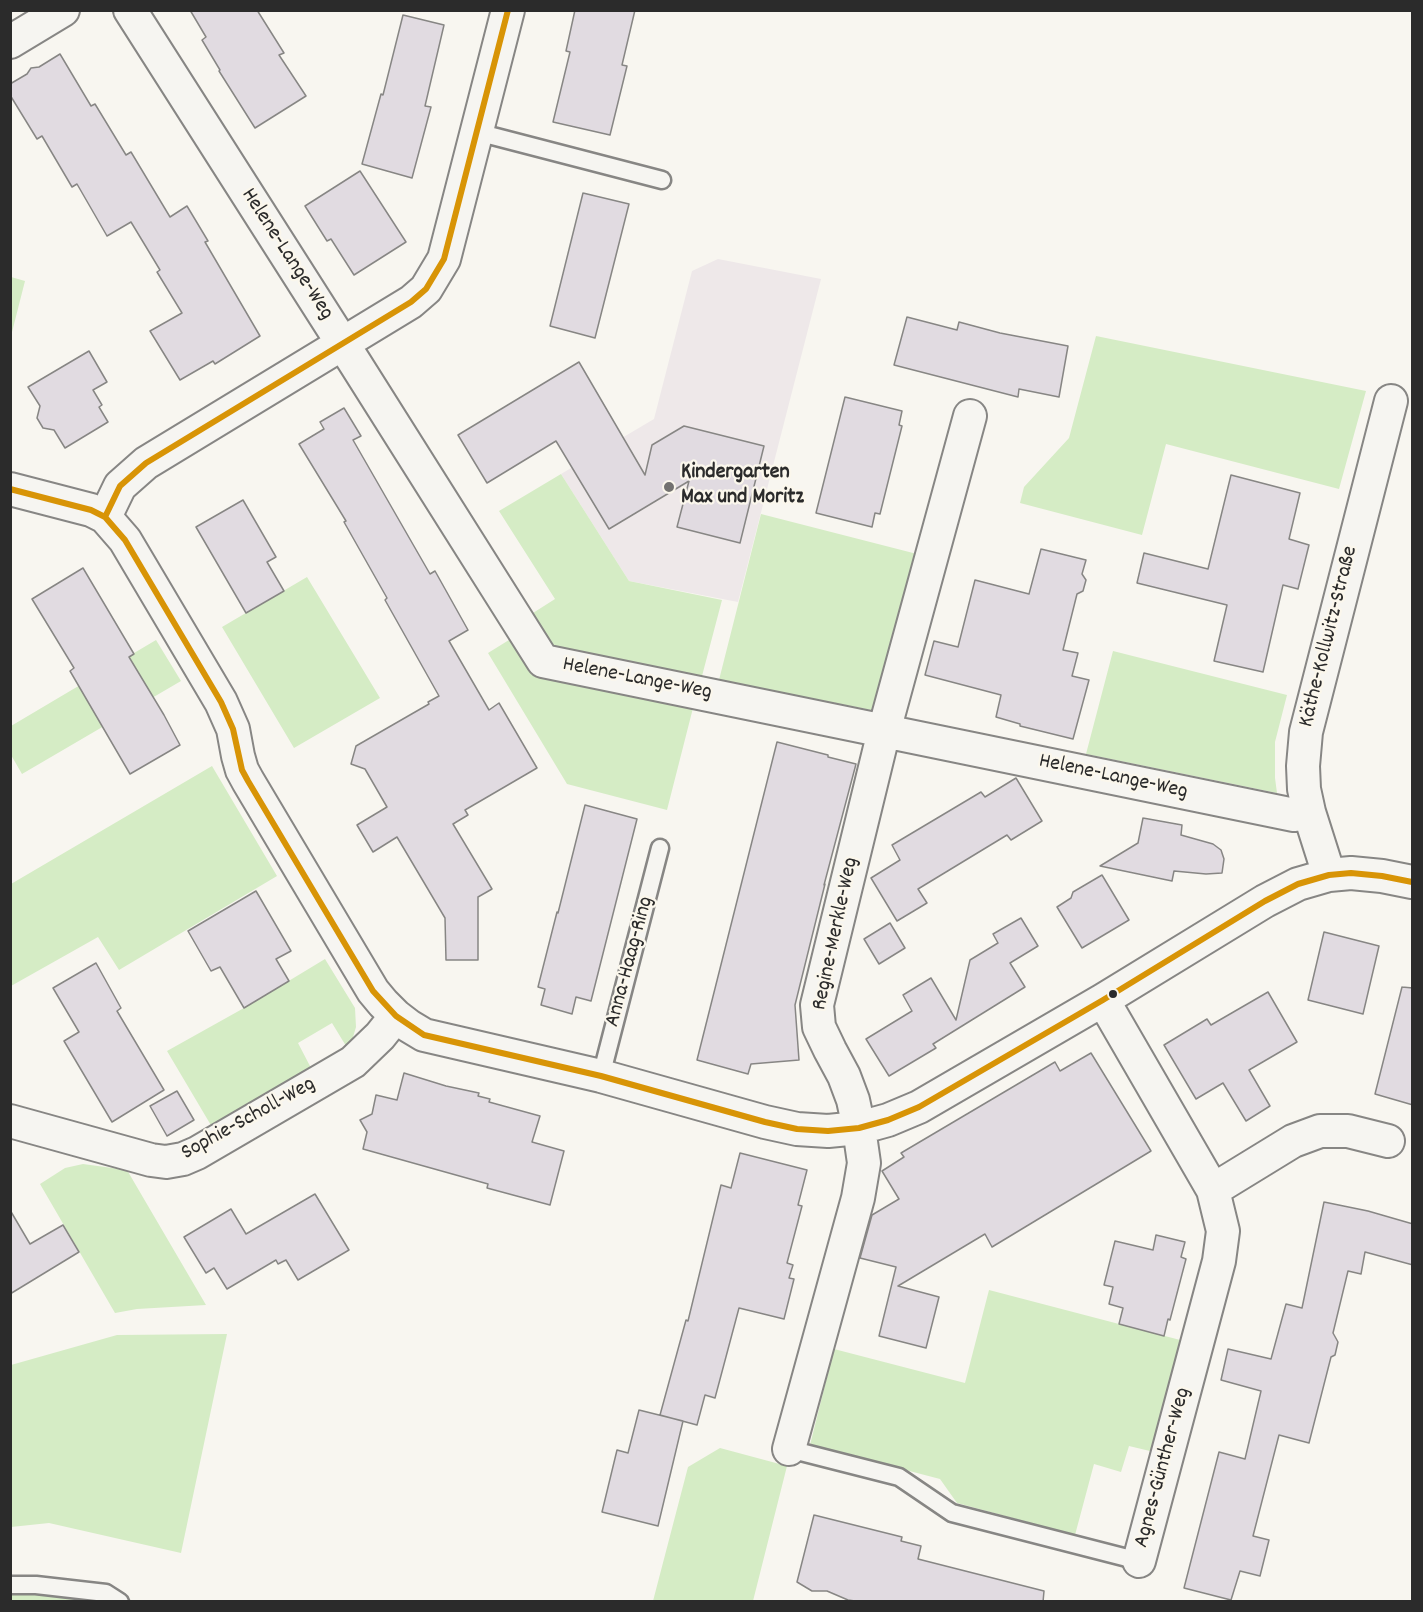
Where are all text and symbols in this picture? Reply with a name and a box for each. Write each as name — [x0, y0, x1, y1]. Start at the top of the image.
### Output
street label: Helene-Lange-Weg — [234, 184, 338, 326]
place label: Kindergarten Max und Moritz — [681, 461, 804, 512]
marker: Kindergarten Max und Moritz — [662, 480, 676, 494]
street label: Käthe-Kollwitz-Straße — [1295, 544, 1365, 730]
street label: Helene-Lange-Weg — [560, 653, 714, 707]
street label: Helene-Lange-Weg — [1036, 749, 1190, 807]
street label: Regine-Merkle-Weg — [808, 855, 866, 1013]
street label: Anna-Haag-Ring — [601, 894, 661, 1030]
unlabelled marker — [1107, 988, 1119, 1000]
street label: Sophie-Scholl-Weg — [177, 1072, 321, 1168]
street label: Agnes-Günther-Weg — [1130, 1385, 1198, 1551]

